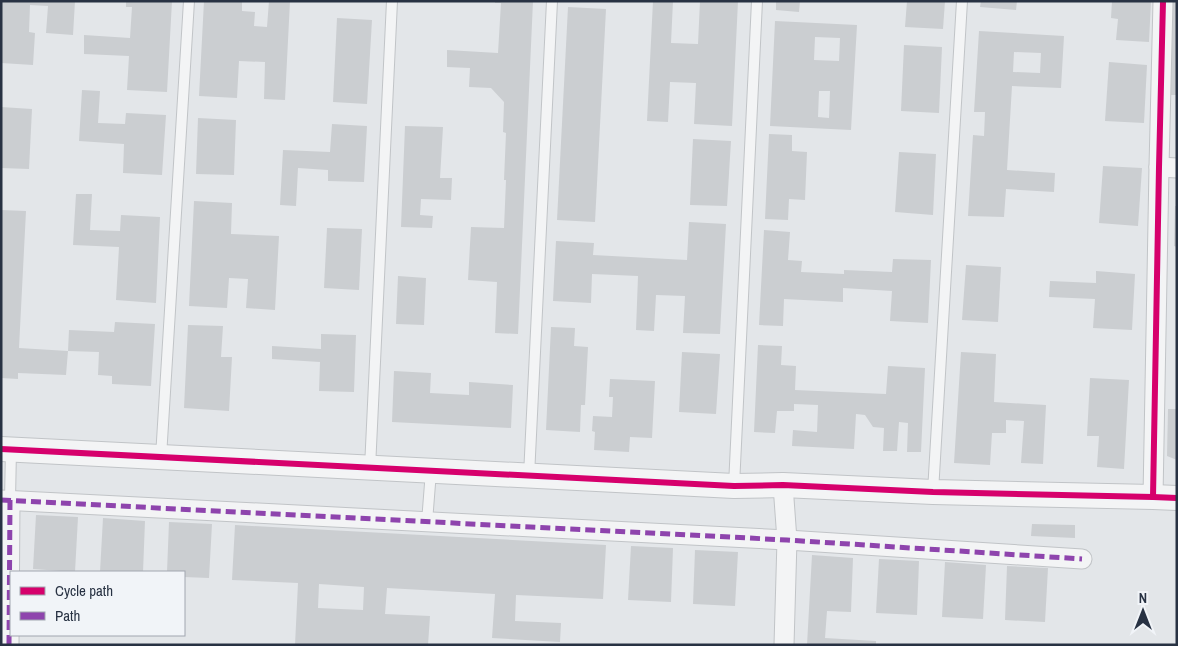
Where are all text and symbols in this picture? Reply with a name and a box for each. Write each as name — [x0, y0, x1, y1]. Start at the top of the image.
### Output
legend — [10, 571, 185, 636]
text: Cycle path — [55, 580, 113, 601]
north arrow — [1118, 586, 1168, 636]
text: N — [1139, 589, 1147, 607]
text: Path — [55, 605, 80, 626]

